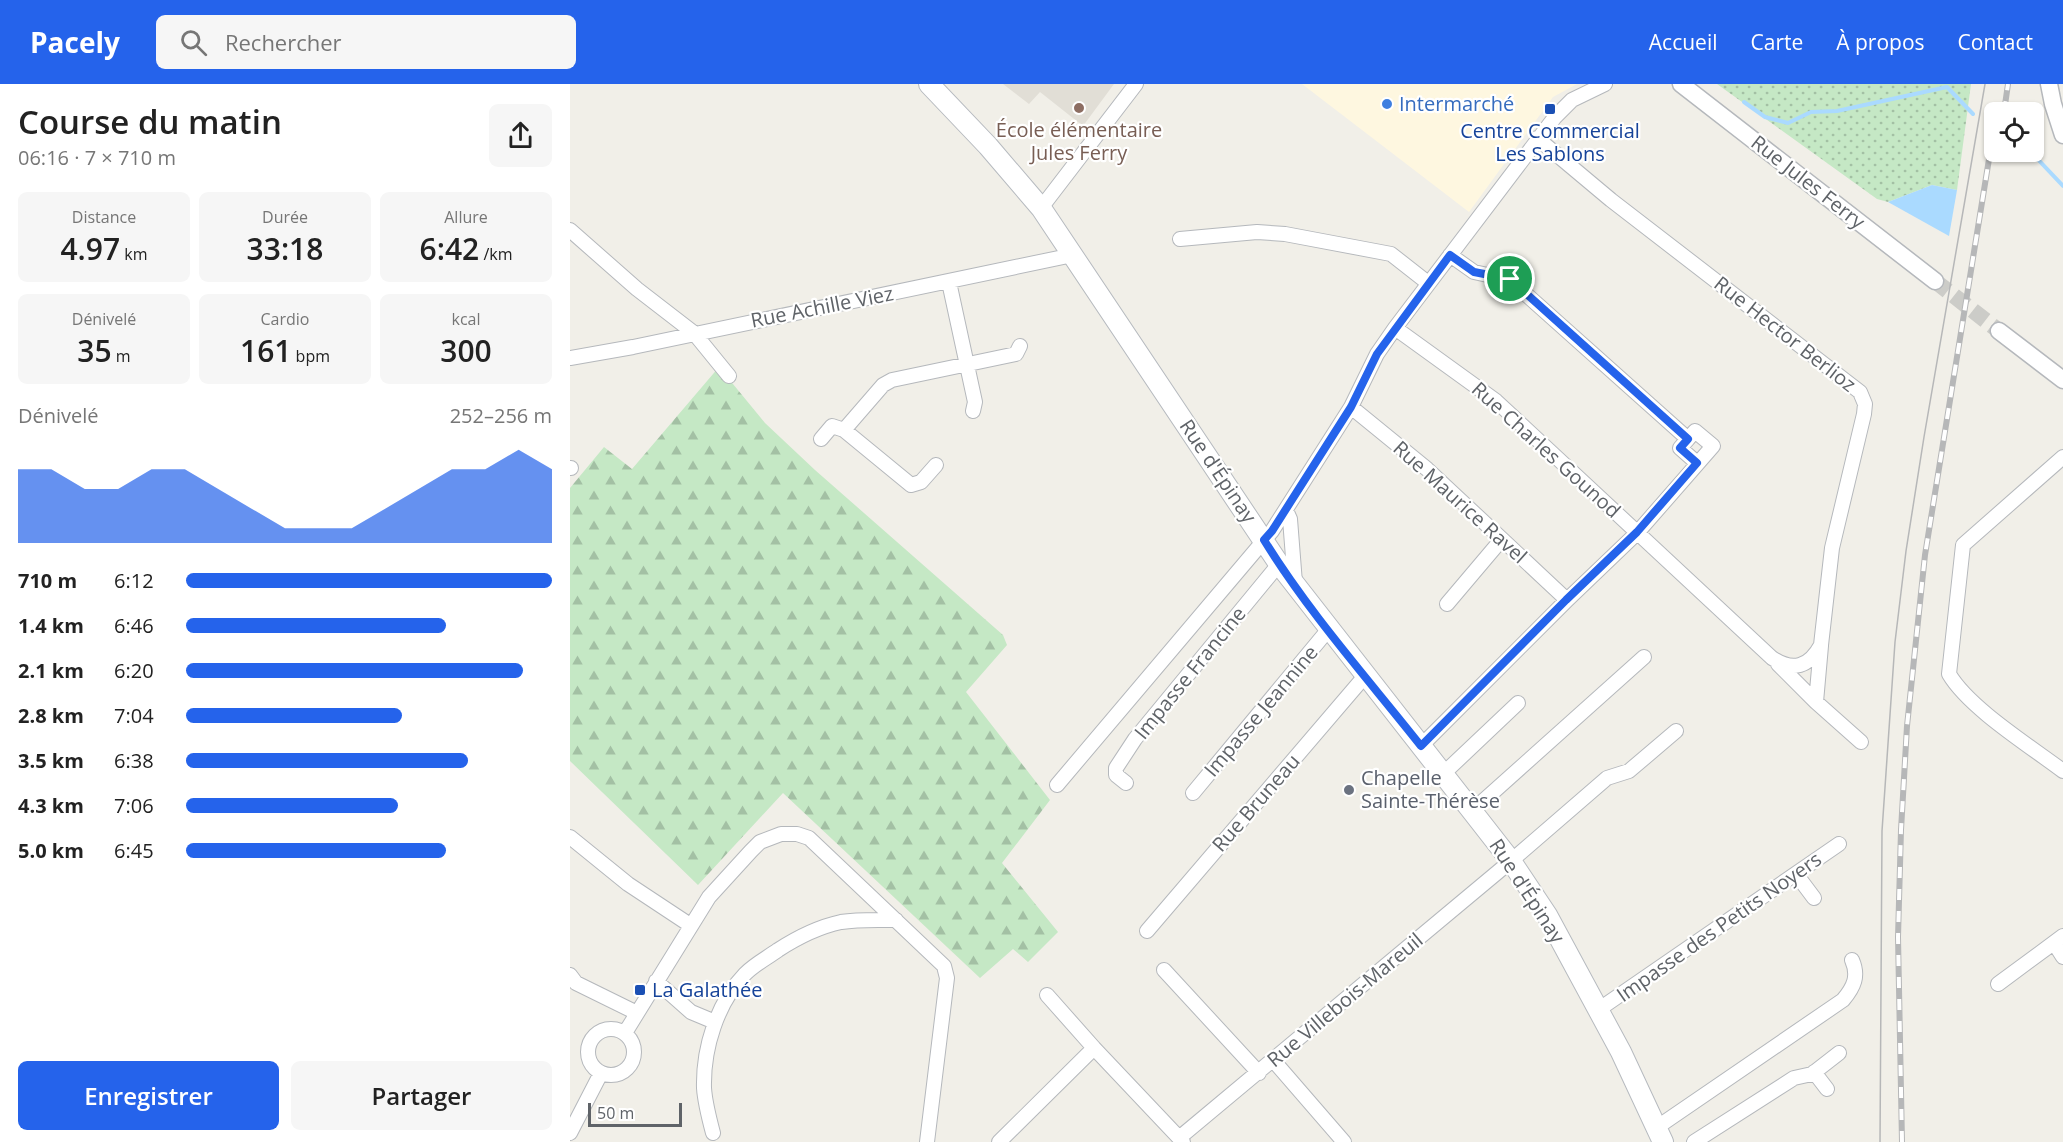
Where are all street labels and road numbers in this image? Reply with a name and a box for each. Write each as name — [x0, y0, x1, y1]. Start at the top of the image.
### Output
street label: Rue Jules Ferry — [1746, 129, 1872, 235]
street label: Rue Hector Berlioz — [1709, 270, 1862, 397]
street label: Rue Achille Viez — [748, 279, 895, 334]
street label: Rue Charles Gounod — [1466, 376, 1627, 524]
street label: Rue d'Épinay — [1174, 414, 1264, 529]
street label: Rue Maurice Ravel — [1388, 434, 1533, 569]
street label: Impasse Francine — [1128, 601, 1251, 745]
street label: Impasse Jeannine — [1198, 639, 1324, 782]
street label: Rue Bruneau — [1206, 748, 1306, 857]
street label: Rue d'Épinay — [1484, 833, 1572, 949]
street label: Impasse des Petits Noyers — [1611, 845, 1827, 1008]
street label: Rue Villebois-Mareuil — [1261, 926, 1428, 1073]

